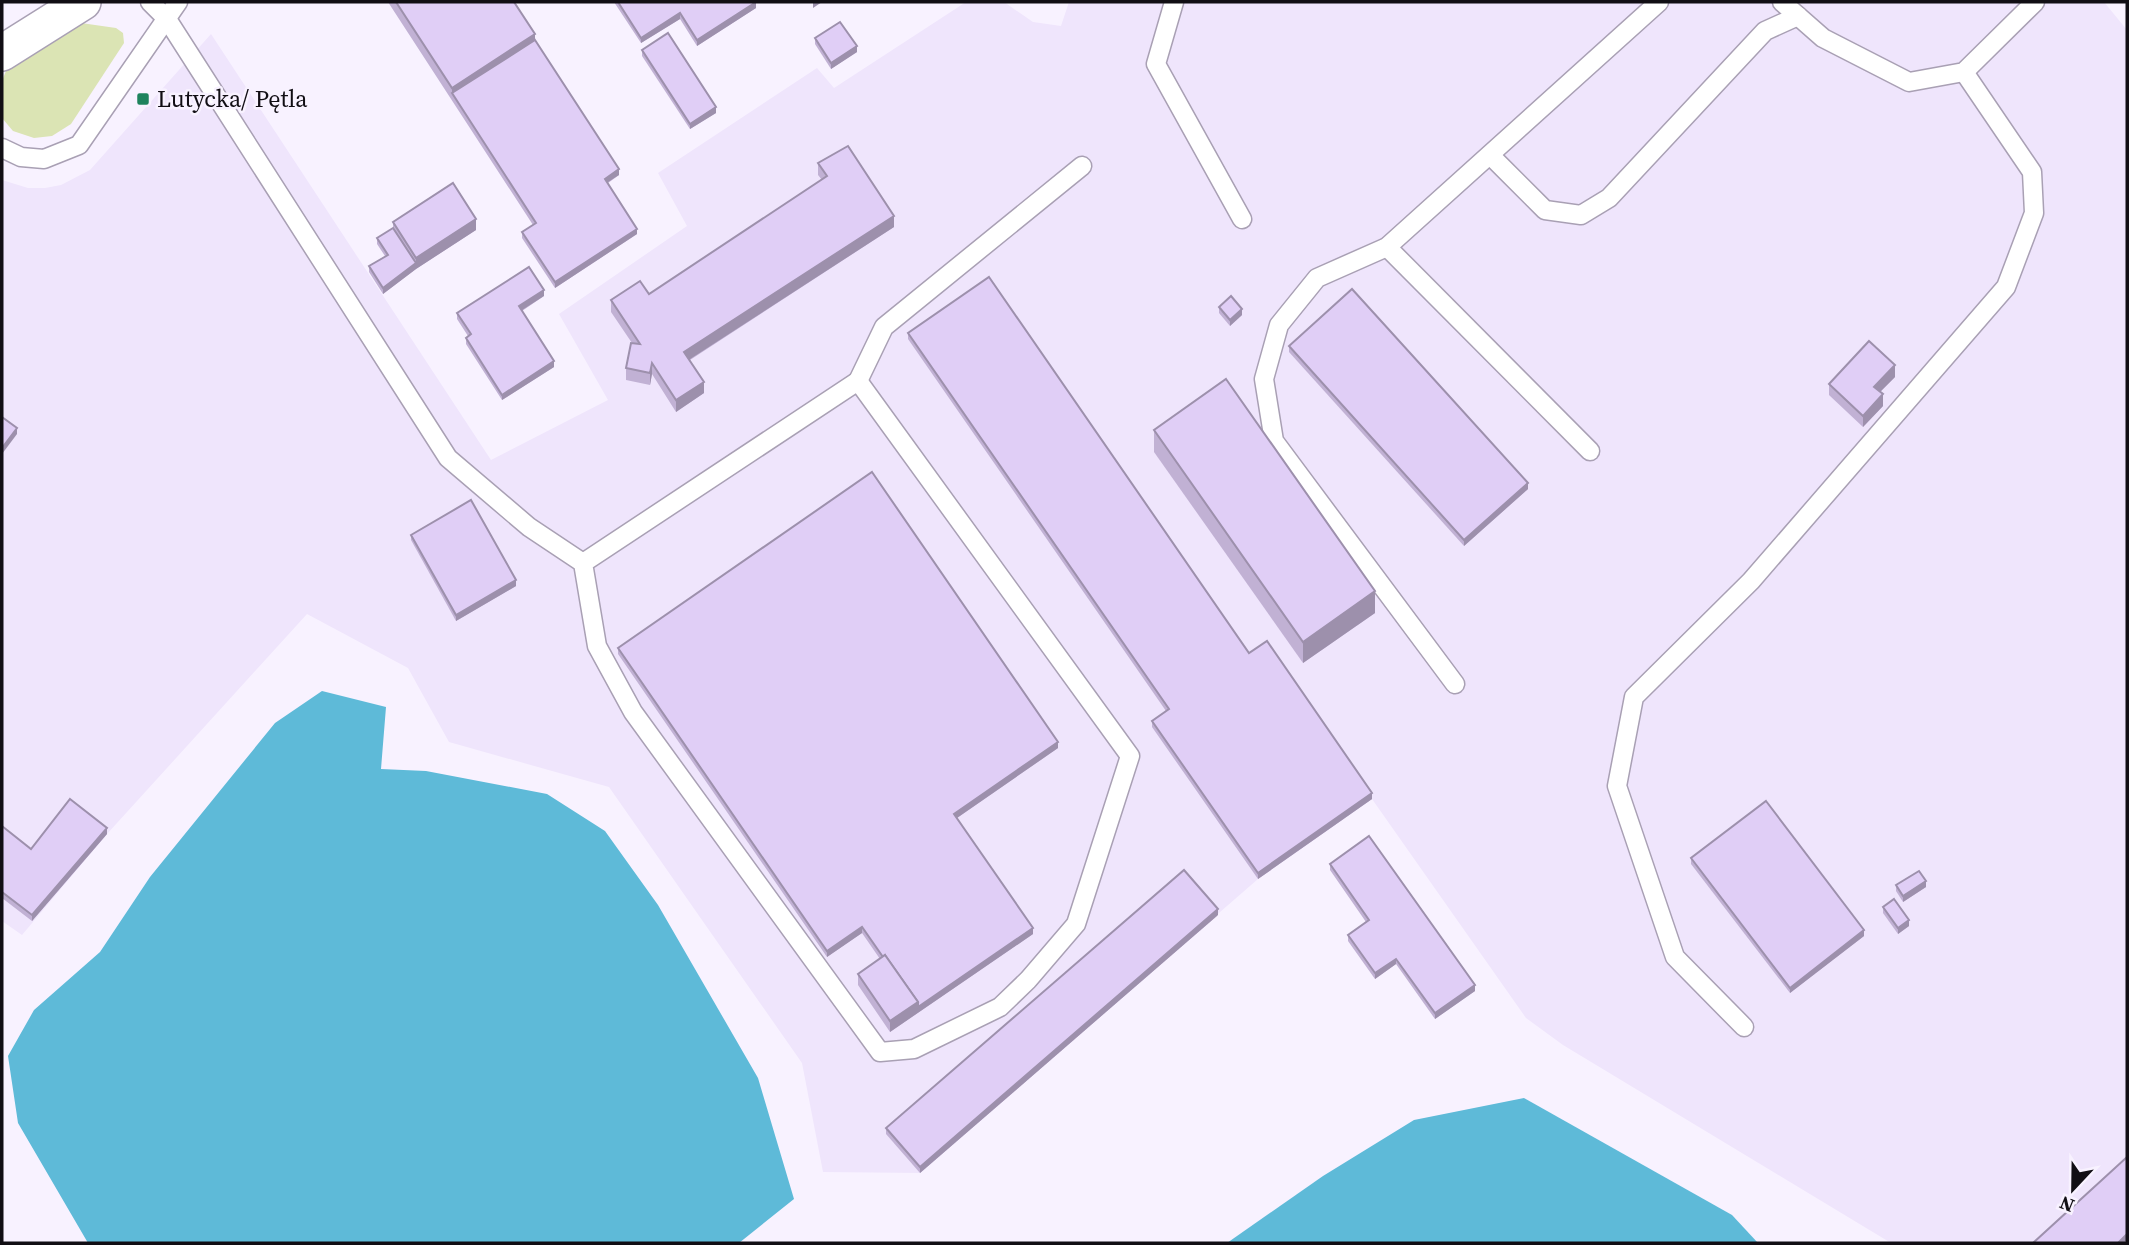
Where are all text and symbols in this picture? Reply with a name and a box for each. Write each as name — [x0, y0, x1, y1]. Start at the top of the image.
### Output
place label: Lutycka/ Pętla — [157, 82, 308, 115]
marker: Lutycka/ Pętla — [135, 91, 151, 107]
north arrow — [2038, 1154, 2108, 1224]
text: N — [2055, 1190, 2078, 1219]

